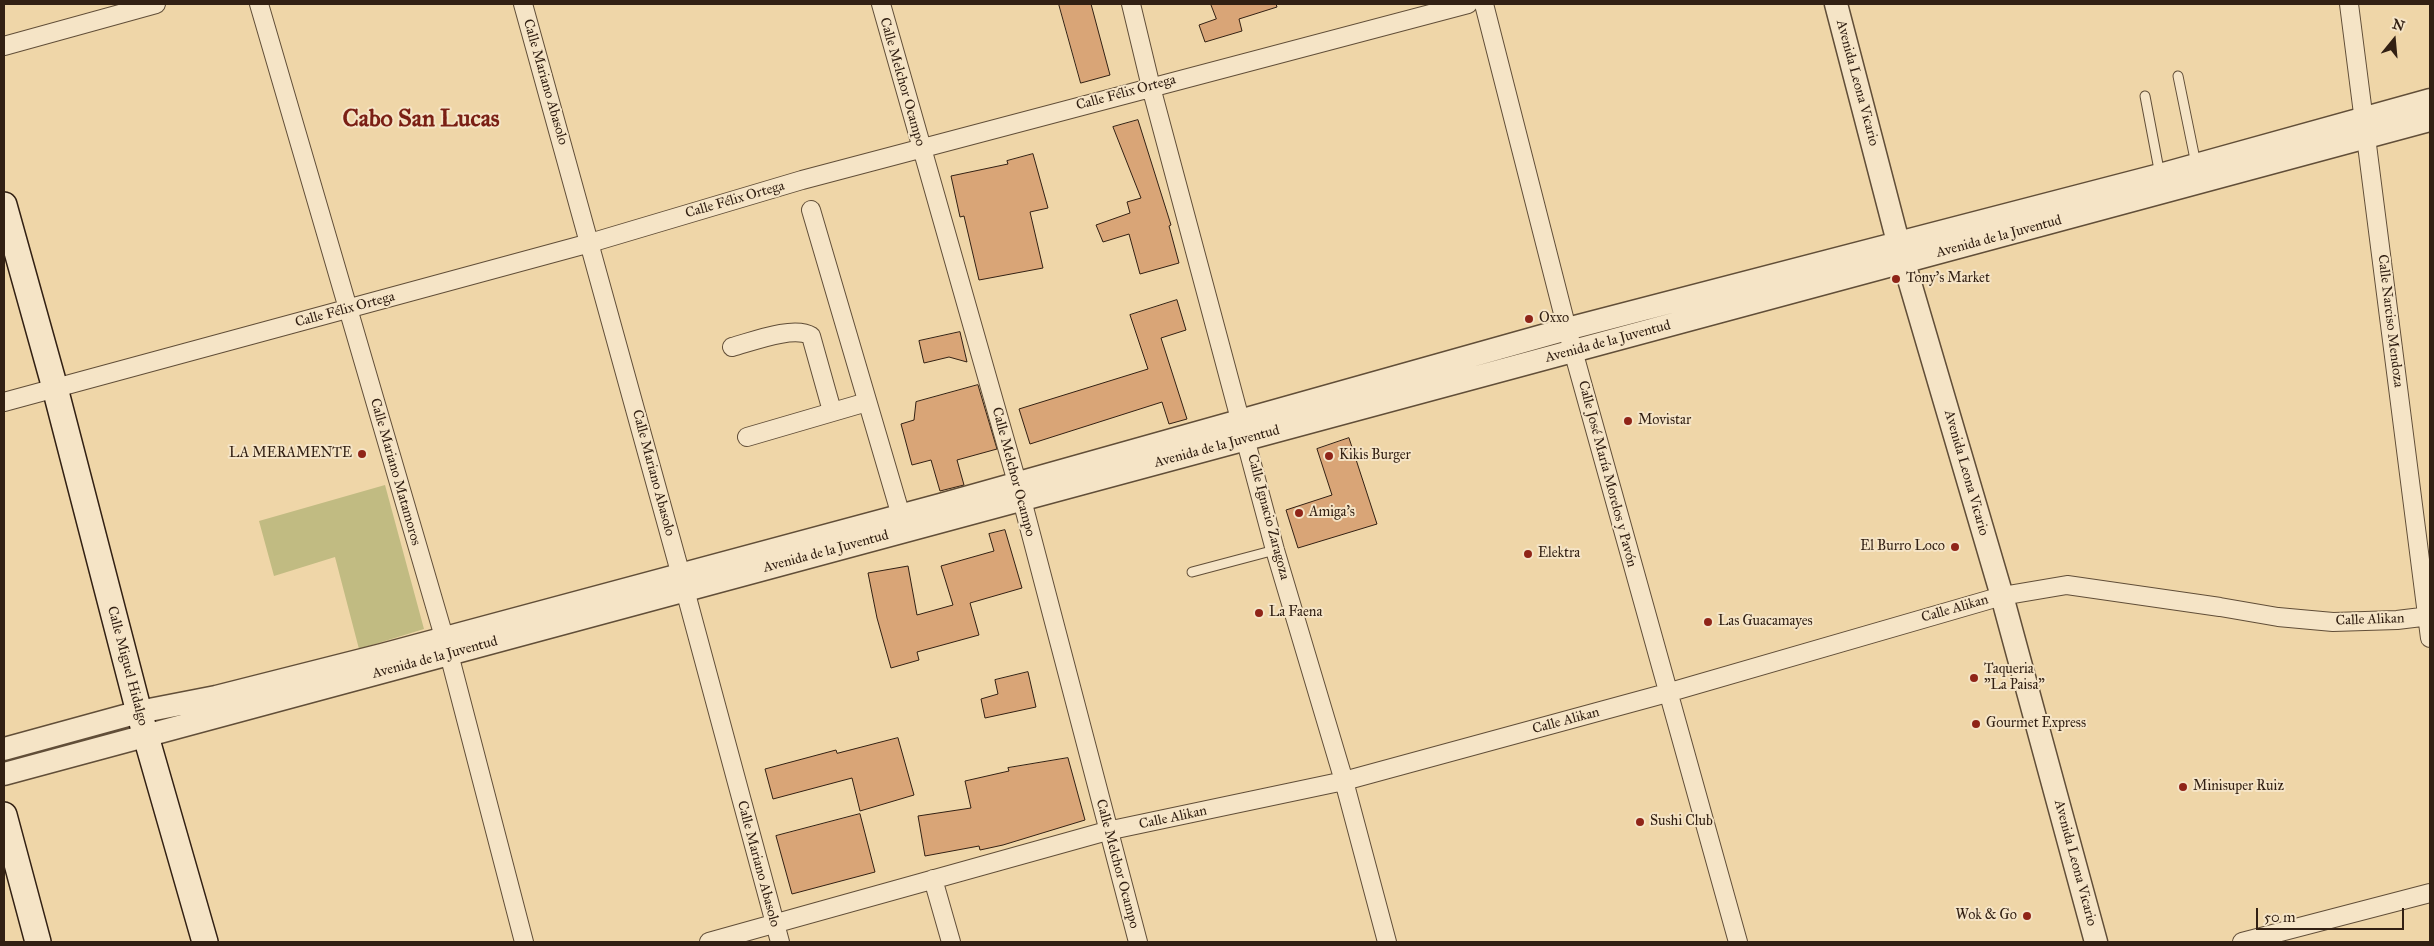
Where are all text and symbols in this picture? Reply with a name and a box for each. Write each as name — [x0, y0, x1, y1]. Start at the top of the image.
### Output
north arrow — [2369, 15, 2419, 65]
text: N — [2390, 15, 2407, 35]
street label: Calle Melchor Ocampo — [876, 16, 928, 148]
street label: Calle Mariano Abasolo — [519, 17, 571, 147]
street label: Avenida Leona Vicario — [1832, 18, 1882, 148]
street label: Calle Félix Ortega — [1074, 72, 1178, 114]
district label: Cabo San Lucas — [342, 106, 500, 134]
street label: Calle Félix Ortega — [683, 178, 787, 222]
street label: Avenida de la Juventud — [1934, 212, 2064, 262]
street label: Calle Narciso Mendoza — [2374, 254, 2406, 388]
place label: Tony's Market — [1906, 271, 1990, 287]
marker: Tony's Market — [1890, 273, 1902, 285]
street label: Calle Félix Ortega — [293, 289, 397, 331]
place label: Oxxo — [1539, 311, 1569, 327]
marker: Oxxo — [1523, 313, 1535, 325]
street label: Avenida de la Juventud — [1543, 317, 1673, 367]
street label: Calle José María Morelos y Pavón — [1574, 379, 1640, 569]
street label: Calle Mariano Matamoros — [366, 396, 424, 548]
street label: Calle Melchor Ocampo — [988, 406, 1038, 538]
street label: Calle Mariano Abasolo — [628, 408, 678, 538]
street label: Avenida Leona Vicario — [1940, 408, 1992, 538]
place label: Movistar — [1638, 413, 1691, 429]
marker: Movistar — [1622, 415, 1634, 427]
street label: Avenida de la Juventud — [1152, 422, 1282, 472]
place label: LA MERAMENTE — [229, 446, 352, 462]
marker: LA MERAMENTE — [356, 448, 368, 460]
place label: Kikis Burger — [1339, 448, 1411, 464]
marker: Kikis Burger — [1323, 450, 1335, 462]
street label: Calle Ignacio Zaragoza — [1243, 452, 1293, 582]
place label: Amiga's — [1309, 505, 1355, 521]
marker: Amiga's — [1293, 507, 1305, 519]
street label: Avenida de la Juventud — [761, 527, 891, 577]
place label: El Burro Loco — [1860, 539, 1945, 555]
marker: El Burro Loco — [1949, 541, 1961, 553]
place label: Elektra — [1538, 546, 1580, 562]
marker: Elektra — [1522, 548, 1534, 560]
street label: Calle Alikan — [1920, 591, 1990, 627]
street label: Calle Miguel Hidalgo — [103, 604, 151, 728]
place label: La Faena — [1269, 605, 1322, 621]
marker: La Faena — [1253, 607, 1265, 619]
street label: Calle Alikan — [2335, 610, 2405, 630]
place label: Las Guacamayes — [1718, 614, 1813, 630]
marker: Las Guacamayes — [1702, 616, 1714, 628]
street label: Avenida de la Juventud — [370, 633, 500, 683]
place label: Taqueria "La Paisa" — [1984, 662, 2045, 694]
marker: Taqueria "La Paisa" — [1968, 672, 1980, 684]
street label: Calle Alikan — [1531, 704, 1601, 738]
place label: Gourmet Express — [1986, 716, 2086, 732]
marker: Gourmet Express — [1970, 718, 1982, 730]
place label: Minisuper Ruiz — [2193, 779, 2284, 795]
marker: Minisuper Ruiz — [2177, 781, 2189, 793]
street label: Calle Melchor Ocampo — [1092, 798, 1142, 930]
street label: Avenida Leona Vicario — [2050, 798, 2100, 928]
street label: Calle Mariano Abasolo — [733, 799, 783, 929]
street label: Calle Alikan — [1138, 803, 1208, 833]
place label: Sushi Club — [1650, 814, 1713, 830]
marker: Sushi Club — [1634, 816, 1646, 828]
scale bar — [2259, 898, 2406, 930]
place label: Wok & Go — [1955, 908, 2017, 924]
text: 50 m — [2264, 908, 2296, 926]
marker: Wok & Go — [2021, 910, 2033, 922]

